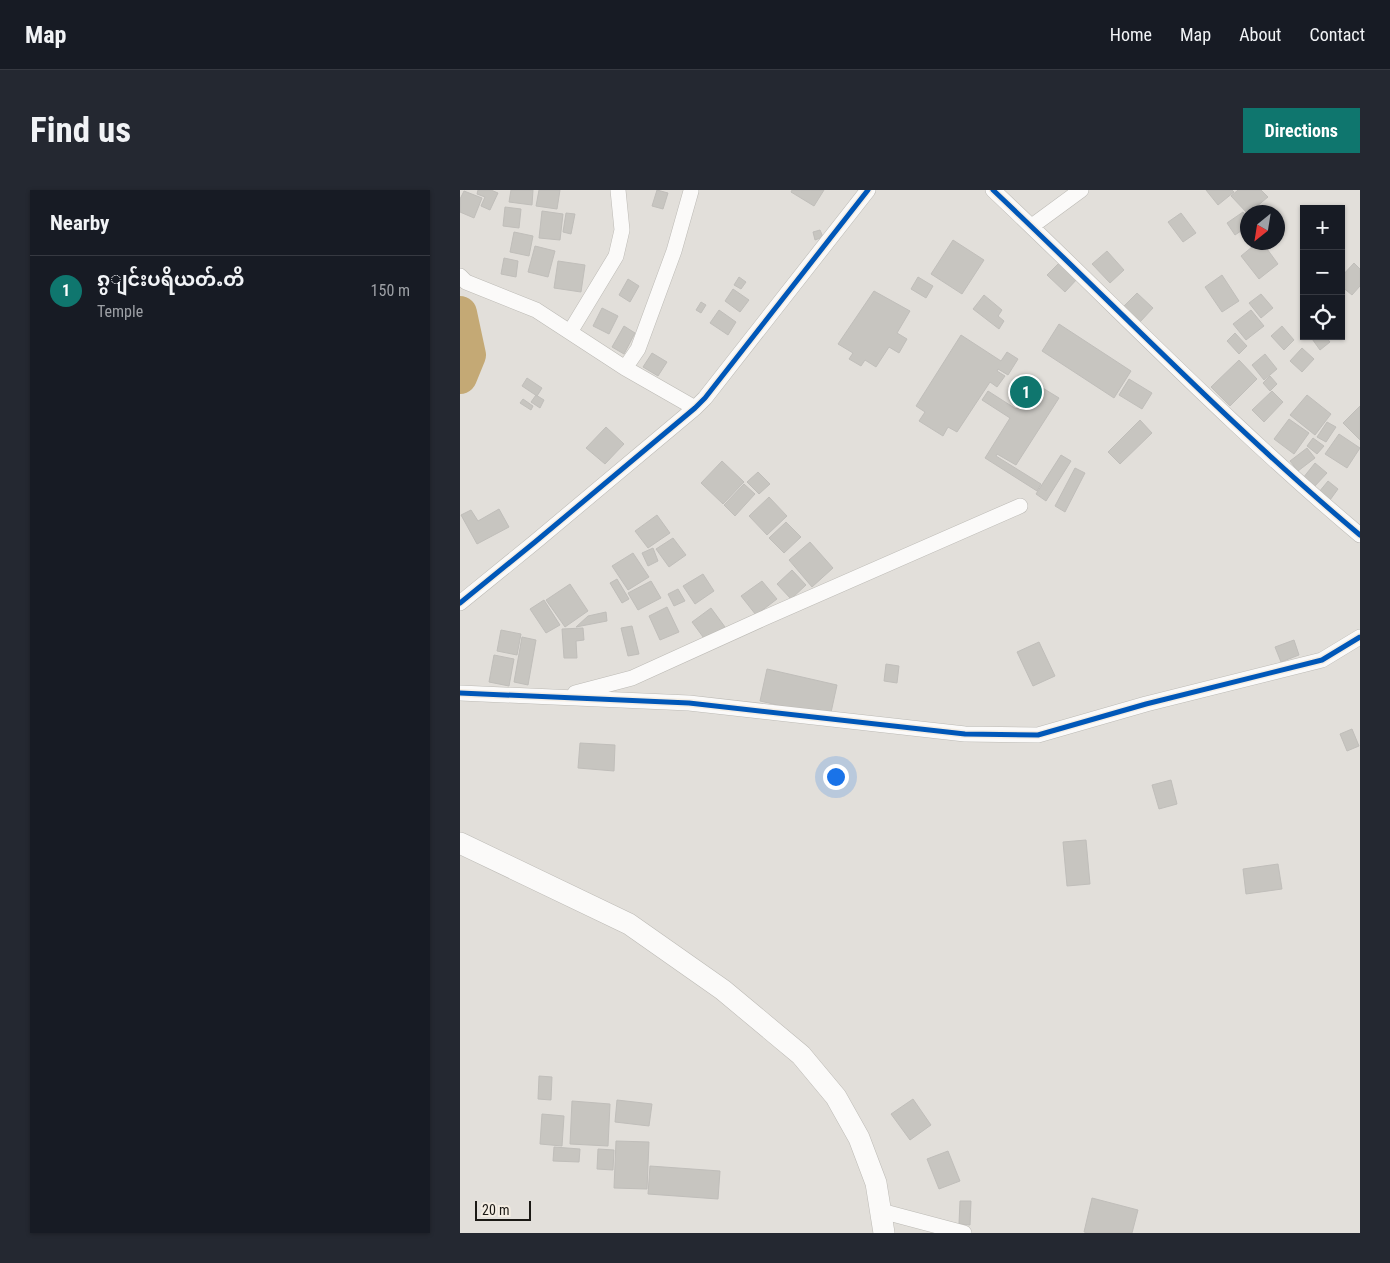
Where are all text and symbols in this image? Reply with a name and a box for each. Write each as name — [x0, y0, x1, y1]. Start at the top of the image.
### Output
text: Map — [25, 21, 66, 49]
text: Home — [1110, 24, 1152, 45]
text: Map — [1180, 24, 1211, 45]
text: About — [1239, 24, 1281, 45]
text: Contact — [1309, 24, 1365, 45]
button: Directions — [1243, 108, 1360, 153]
text: Find us — [30, 110, 131, 151]
north arrow — [1240, 205, 1285, 250]
map controls — [1300, 205, 1345, 340]
button: + — [1300, 205, 1345, 250]
text: Nearby — [50, 211, 109, 235]
button: − — [1300, 250, 1345, 295]
text: ၵွျင်းပရိယတ်ႉတိ — [97, 268, 244, 291]
text: 1 — [62, 281, 70, 300]
text: 150 m — [371, 281, 410, 300]
button: locate — [1300, 295, 1345, 340]
text: Temple — [97, 302, 143, 321]
pin: 1 — [1010, 373, 1042, 411]
your location — [823, 764, 849, 790]
scale bar — [475, 1198, 531, 1221]
text: 20 m — [482, 1202, 510, 1218]

